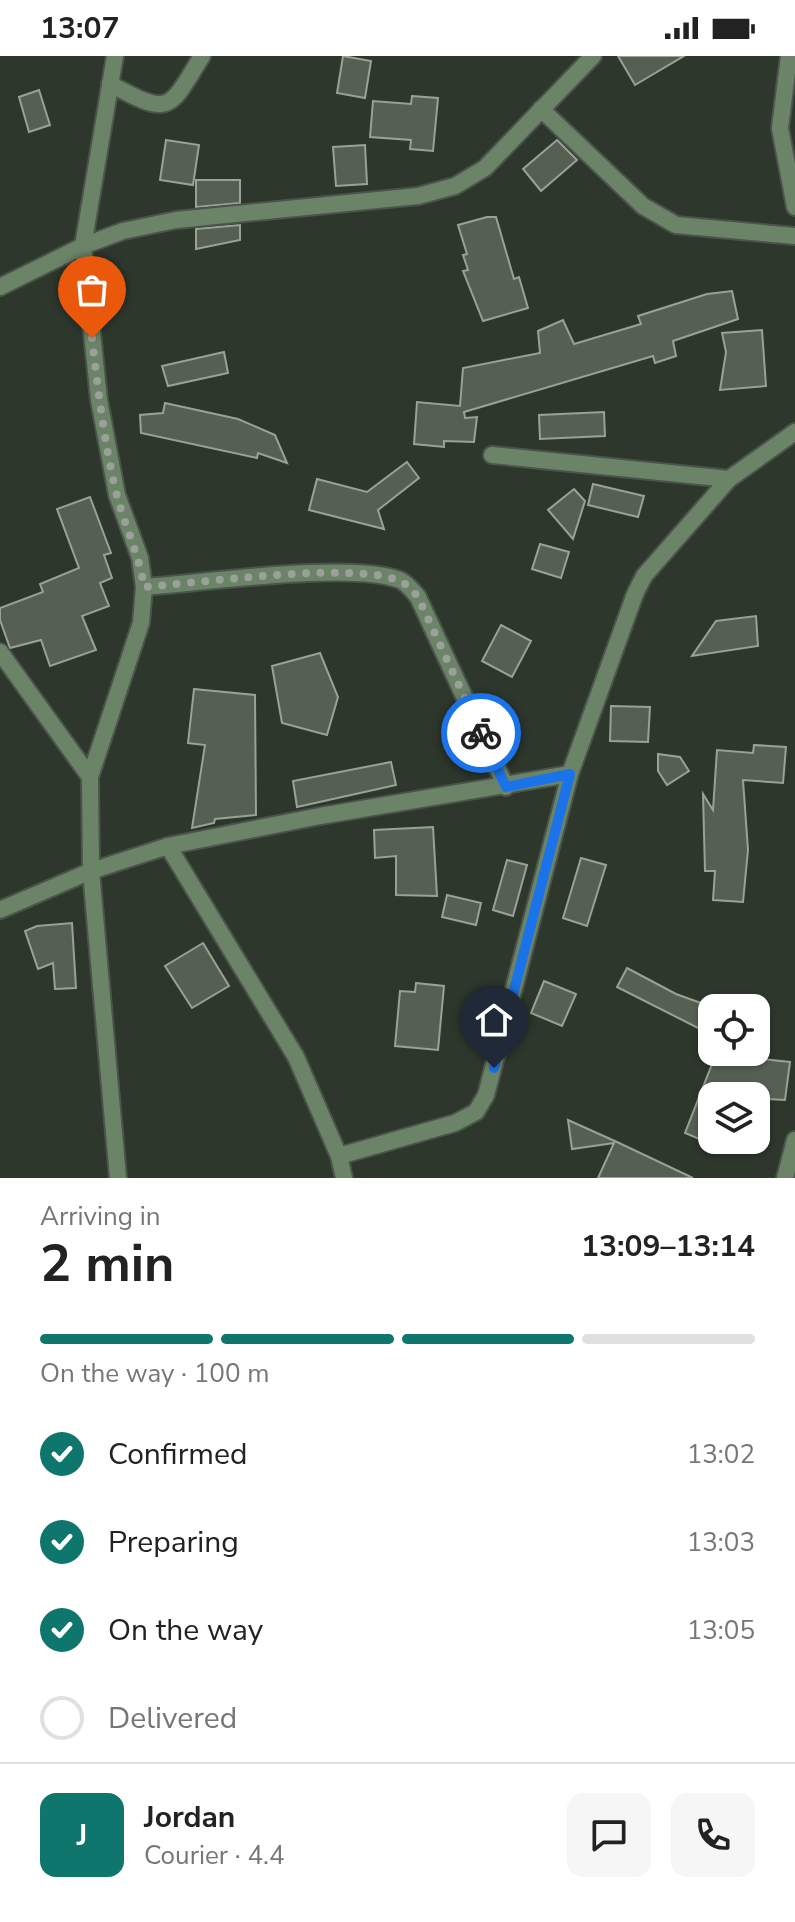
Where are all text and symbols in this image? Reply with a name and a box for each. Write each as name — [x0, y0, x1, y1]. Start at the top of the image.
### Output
text: 13:07 — [40, 8, 119, 49]
pin — [58, 256, 126, 338]
icon: bag — [70, 268, 114, 312]
courier — [441, 693, 521, 773]
icon: bike — [459, 711, 503, 755]
pin — [460, 986, 528, 1068]
map controls — [698, 994, 770, 1154]
button: locate — [698, 994, 770, 1066]
icon: home — [472, 998, 516, 1042]
button: layers — [698, 1082, 770, 1154]
text: Arriving in — [40, 1199, 161, 1234]
text: 13:09–13:14 — [581, 1226, 755, 1267]
text: 2 min — [40, 1228, 175, 1299]
text: On the way · 100 m — [40, 1356, 269, 1391]
icon: check — [40, 1432, 84, 1476]
text: Confirmed — [108, 1434, 248, 1475]
text: 13:02 — [687, 1437, 755, 1472]
icon: check — [40, 1520, 84, 1564]
text: Preparing — [108, 1522, 239, 1563]
text: 13:03 — [687, 1525, 755, 1560]
icon: check — [40, 1608, 84, 1652]
text: On the way — [108, 1610, 263, 1651]
text: 13:05 — [687, 1613, 755, 1648]
text: Delivered — [108, 1698, 237, 1739]
button: chat — [567, 1793, 651, 1877]
button: phone — [671, 1793, 755, 1877]
text: Jordan — [144, 1797, 235, 1838]
text: J — [77, 1815, 87, 1856]
text: Courier · 4.4 — [144, 1838, 285, 1873]

